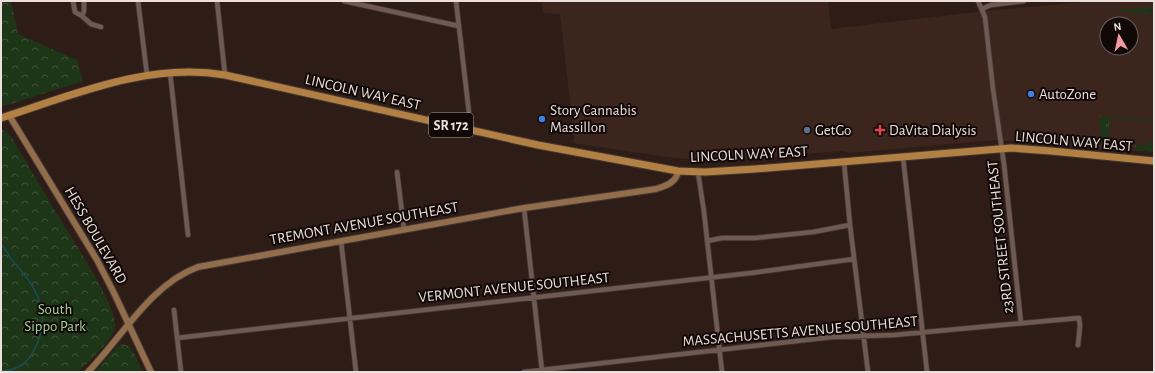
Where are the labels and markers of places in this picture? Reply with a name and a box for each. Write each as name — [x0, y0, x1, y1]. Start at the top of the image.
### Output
place label: AutoZone — [1039, 87, 1096, 102]
marker: AutoZone — [1026, 89, 1036, 99]
place label: Story Cannabis Massillon — [550, 103, 637, 135]
marker: Story Cannabis Massillon — [537, 114, 547, 124]
place label: GetGo — [815, 123, 851, 138]
place label: DaVita Dialysis — [889, 123, 976, 138]
marker: DaVita Dialysis — [874, 124, 886, 136]
marker: GetGo — [802, 125, 812, 135]

